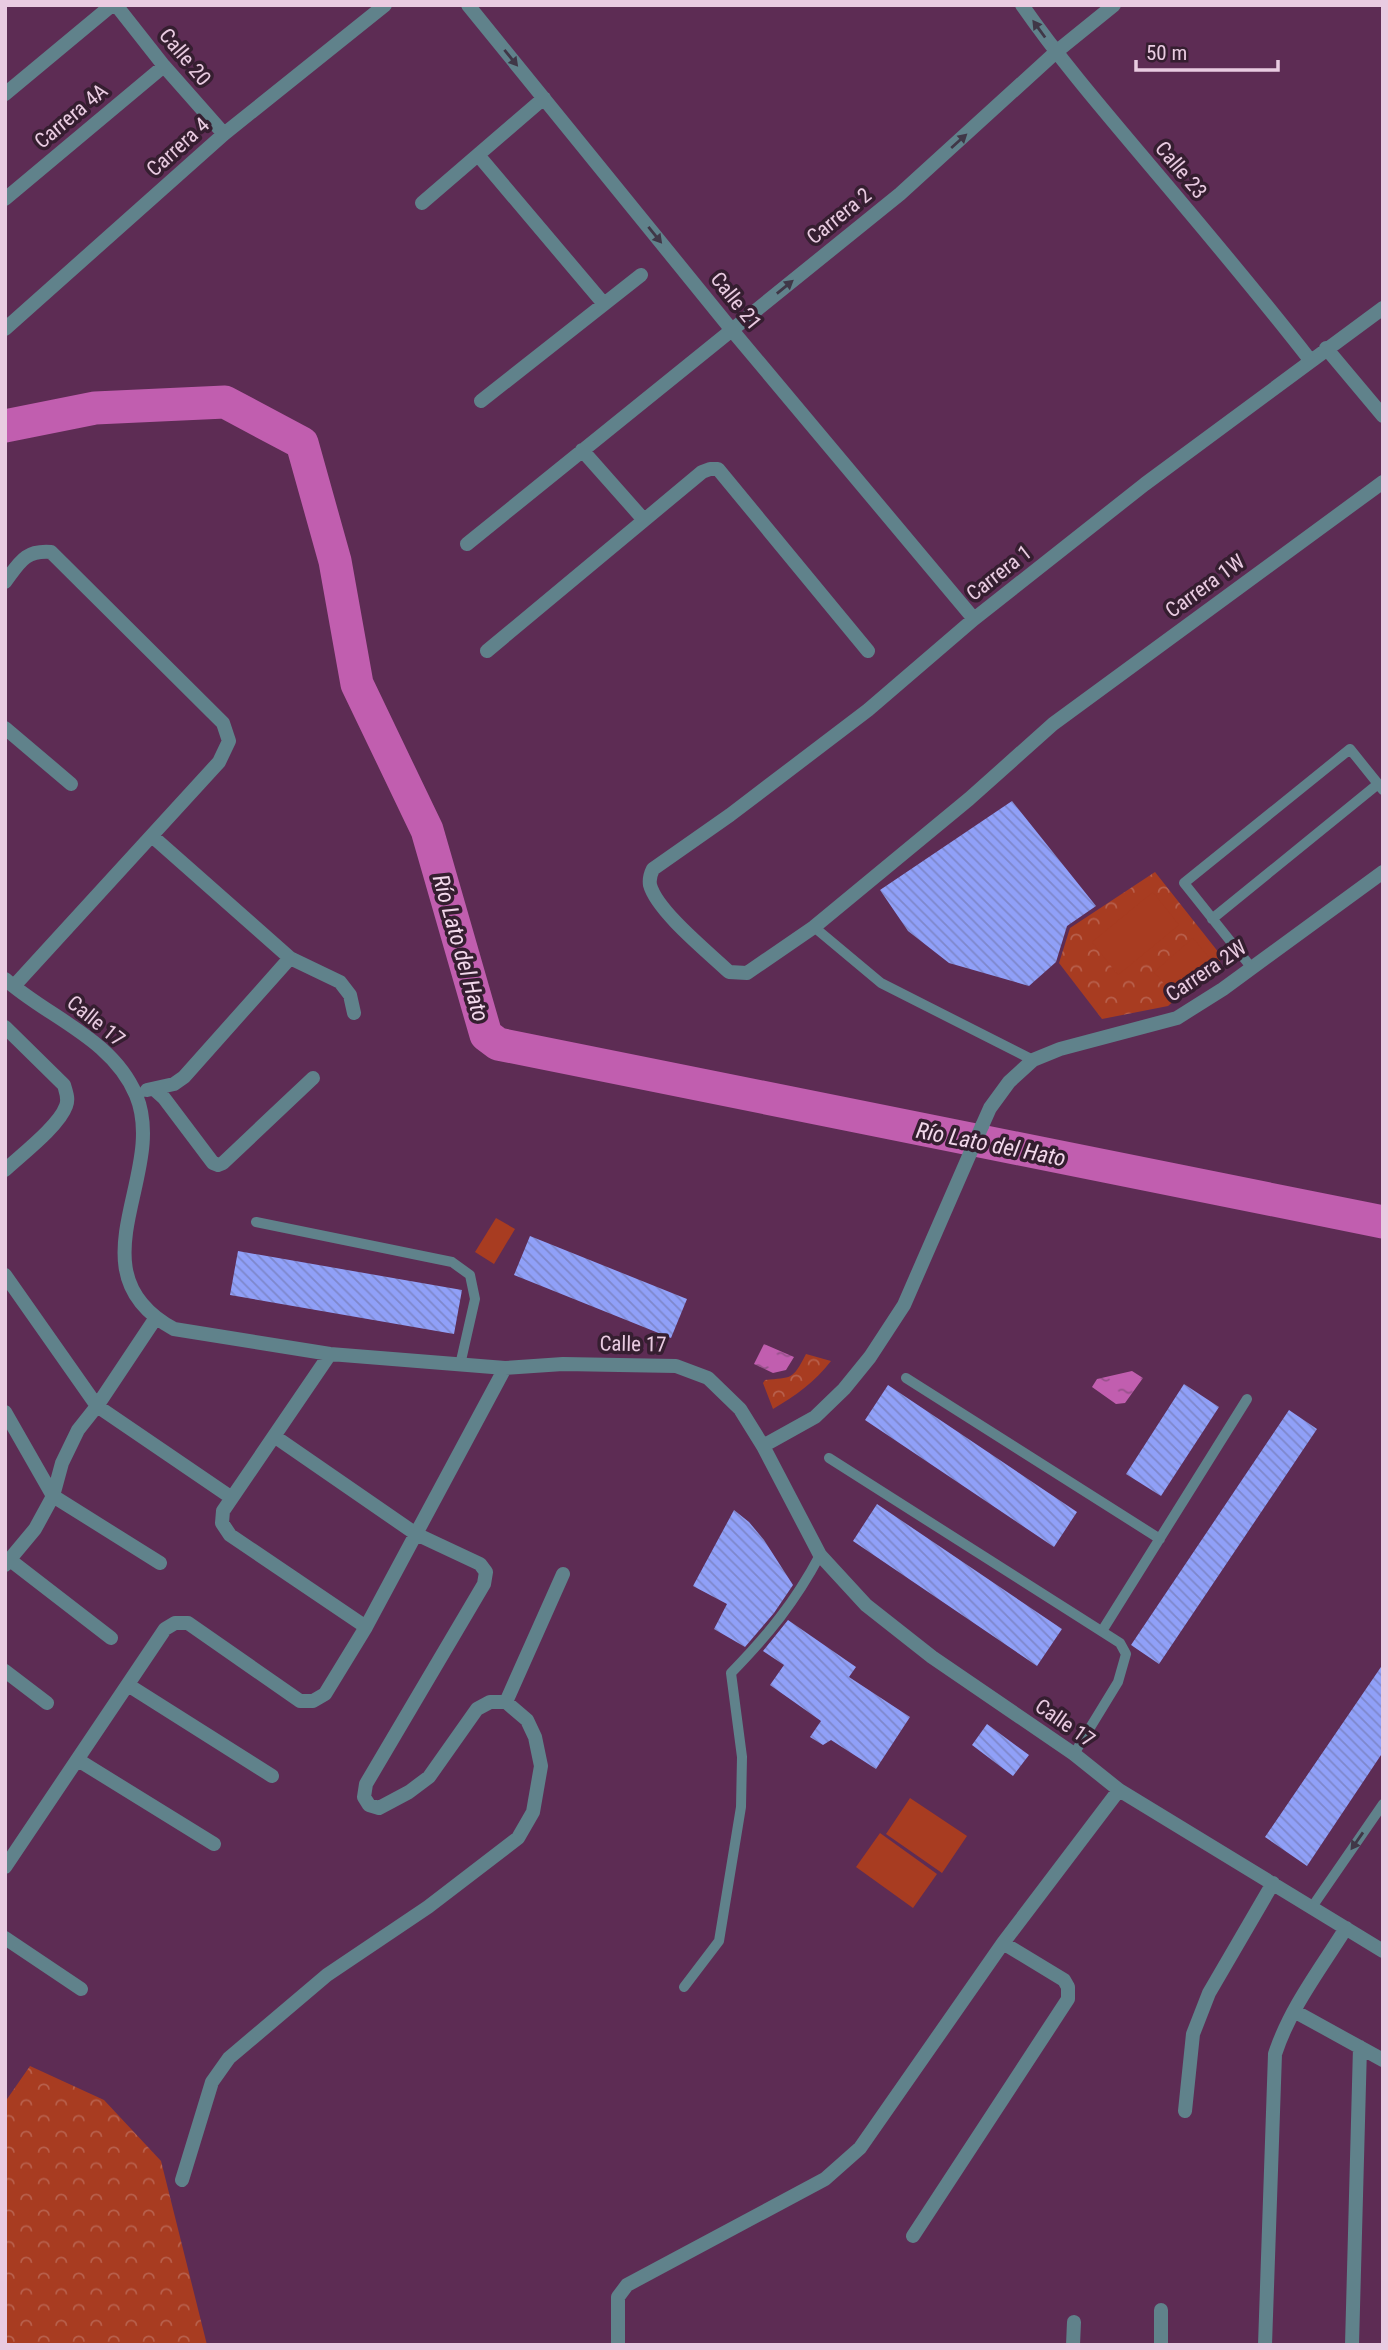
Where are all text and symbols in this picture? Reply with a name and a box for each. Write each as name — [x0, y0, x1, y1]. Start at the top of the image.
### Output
one-way arrow — [1032, 20, 1046, 38]
street label: Calle 20 — [154, 24, 216, 90]
scale bar — [1136, 28, 1278, 72]
text: 50 m — [1146, 41, 1187, 65]
one-way arrow — [504, 49, 519, 67]
street label: Carrera 4A — [30, 79, 112, 153]
street label: Carrera 4 — [142, 113, 214, 181]
one-way arrow — [950, 133, 968, 149]
street label: Calle 23 — [1150, 137, 1212, 203]
street label: Carrera 2 — [802, 183, 876, 249]
one-way arrow — [647, 226, 662, 243]
street label: Calle 21 — [706, 267, 766, 335]
one-way arrow — [775, 279, 793, 294]
street label: Carrera 1 — [962, 540, 1036, 606]
street label: Carrera 1W — [1161, 549, 1249, 623]
water label: Río Lato del Hato — [427, 872, 494, 1025]
street label: Carrera 2W — [1161, 935, 1251, 1007]
street label: Calle 17 — [62, 991, 130, 1051]
water label: Río Lato del Hato — [914, 1117, 1068, 1172]
street label: Calle 17 — [599, 1331, 667, 1357]
street label: Calle 17 — [1031, 1694, 1099, 1752]
one-way arrow — [1350, 1832, 1364, 1850]

